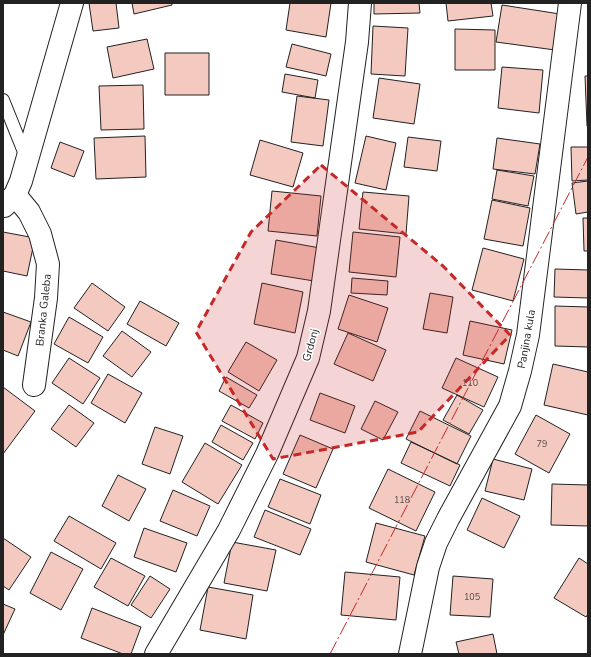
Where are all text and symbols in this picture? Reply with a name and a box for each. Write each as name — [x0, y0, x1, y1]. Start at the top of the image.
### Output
street label: Branka Galeba — [32, 273, 55, 347]
street label: Panjina kula — [514, 308, 539, 370]
street label: Grdonj — [299, 327, 322, 363]
house number: 110 — [462, 377, 478, 389]
house number: 79 — [537, 438, 547, 450]
house number: 118 — [394, 494, 410, 506]
house number: 105 — [464, 591, 480, 603]

